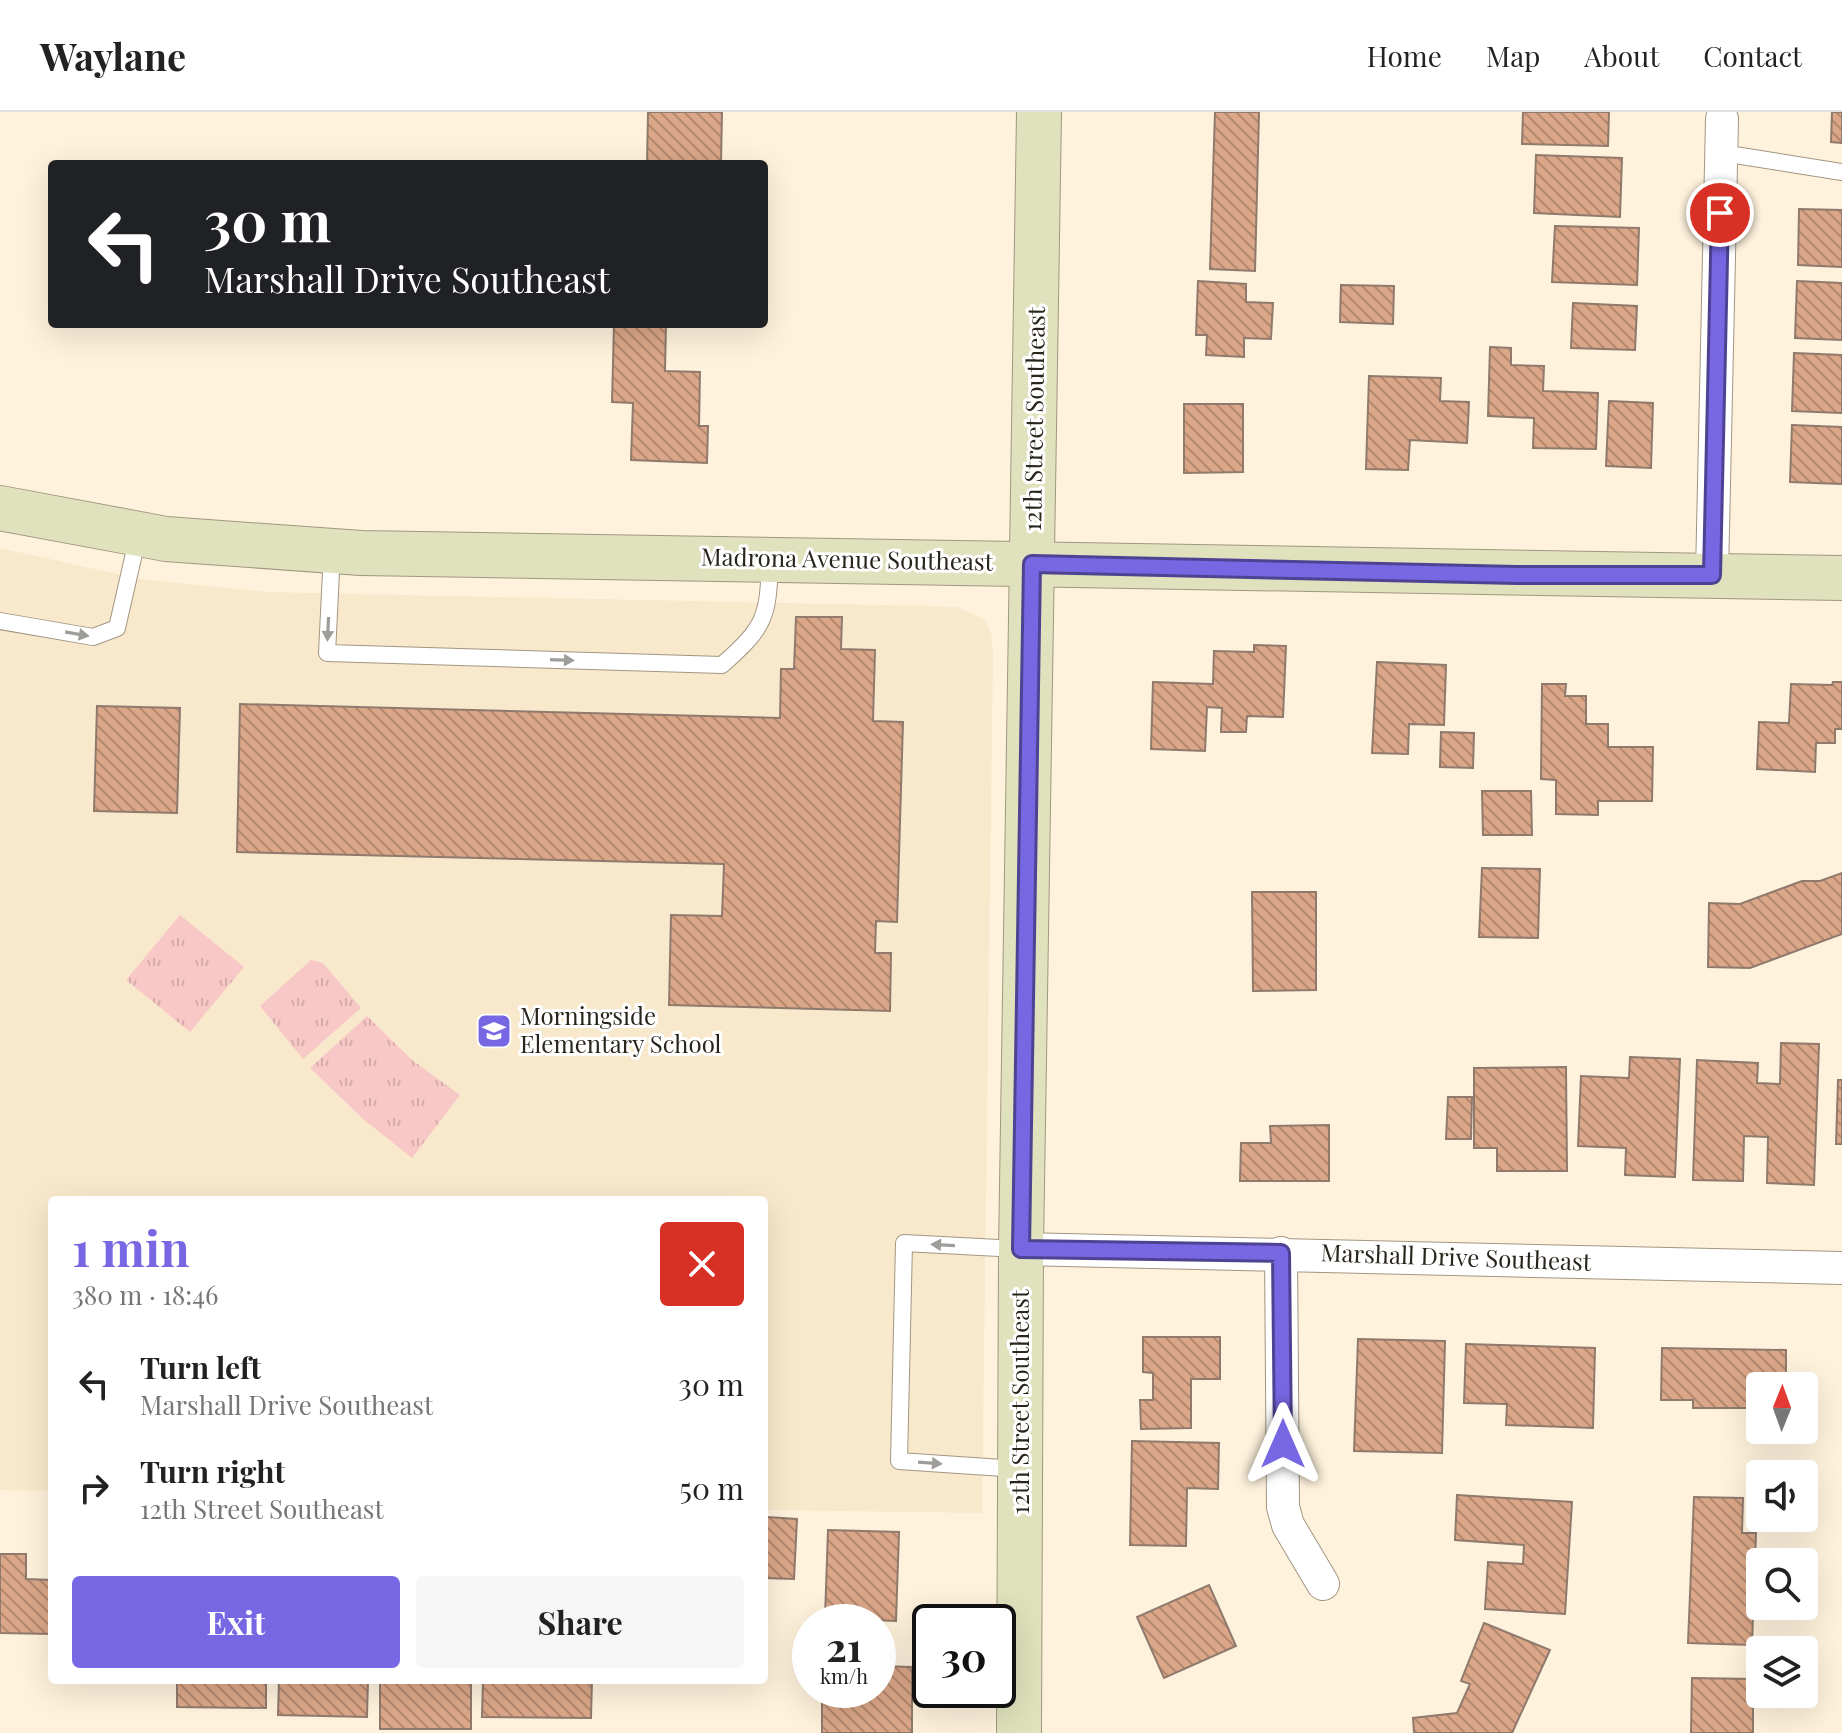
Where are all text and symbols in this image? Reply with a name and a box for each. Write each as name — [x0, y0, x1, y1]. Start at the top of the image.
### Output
text: Waylane — [40, 30, 186, 81]
text: Home — [1367, 37, 1442, 74]
text: Map — [1486, 37, 1540, 74]
text: About — [1584, 37, 1659, 74]
text: Contact — [1703, 37, 1802, 74]
pin — [1686, 179, 1754, 247]
text: 30 m — [204, 182, 331, 257]
icon: arrive — [1698, 191, 1742, 235]
icon: left — [72, 192, 176, 296]
text: Marshall Drive Southeast — [204, 254, 610, 302]
street label: 12th Street Southeast — [1015, 306, 1051, 532]
street label: Madrona Avenue Southeast — [701, 539, 994, 577]
one-way arrow — [321, 617, 334, 642]
one-way arrow — [65, 629, 90, 641]
one-way arrow — [550, 654, 575, 667]
place label: Morningside Elementary School — [520, 999, 722, 1059]
school or university icon: Morningside Elementary School — [475, 1012, 513, 1050]
text: 1 min — [72, 1215, 190, 1279]
button: close — [660, 1222, 744, 1306]
street label: Marshall Drive Southeast — [1320, 1235, 1592, 1277]
one-way arrow — [930, 1239, 955, 1252]
text: 380 m · 18:46 — [72, 1277, 219, 1312]
street label: 12th Street Southeast — [1003, 1289, 1035, 1514]
text: Turn left — [140, 1347, 261, 1387]
icon: left — [72, 1362, 116, 1406]
text: 30 m — [678, 1364, 744, 1404]
north arrow — [1746, 1372, 1818, 1444]
map controls — [1746, 1372, 1818, 1708]
text: Marshall Drive Southeast — [140, 1387, 433, 1422]
position arrow — [1241, 1402, 1325, 1486]
text: Turn right — [140, 1451, 285, 1491]
one-way arrow — [918, 1457, 943, 1470]
button: sound — [1746, 1460, 1818, 1532]
icon: right — [72, 1466, 116, 1510]
text: 50 m — [679, 1468, 744, 1508]
text: 12th Street Southeast — [140, 1491, 384, 1526]
button: search — [1746, 1548, 1818, 1620]
button: Exit — [72, 1576, 400, 1668]
button: Share — [416, 1576, 744, 1668]
speed limit sign: 30 — [912, 1604, 1016, 1708]
text: 21 — [826, 1619, 862, 1672]
button: layers — [1746, 1636, 1818, 1708]
text: km/h — [820, 1662, 868, 1689]

